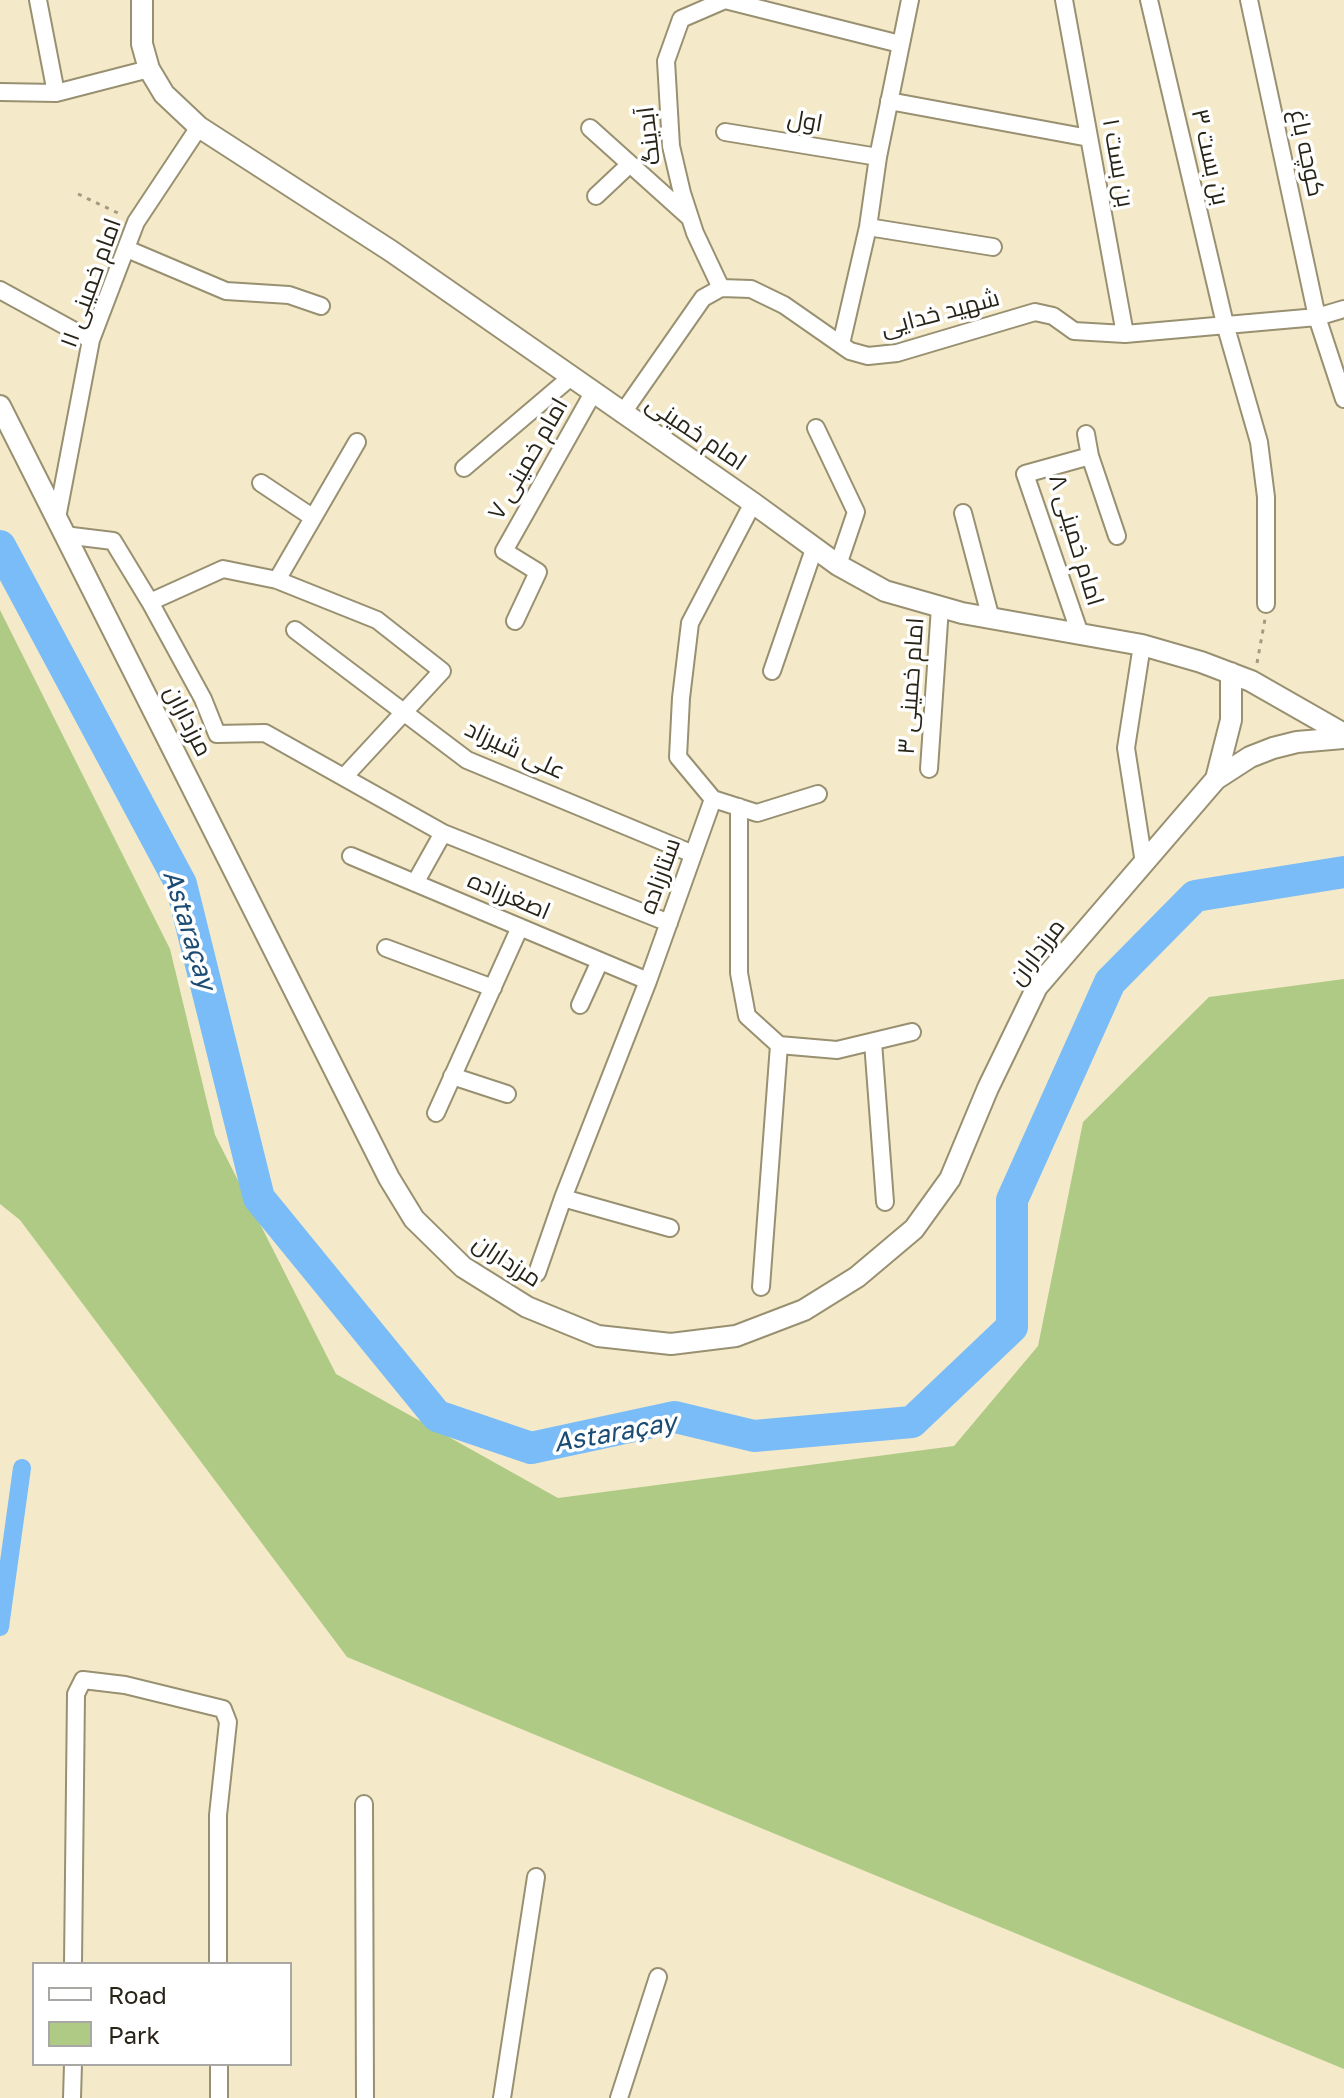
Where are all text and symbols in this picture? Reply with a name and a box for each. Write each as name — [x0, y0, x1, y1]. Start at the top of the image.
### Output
street label: اول — [785, 104, 825, 138]
street label: آبدینگ — [631, 105, 667, 167]
street label: بن بست ۳ — [1185, 106, 1235, 208]
street label: کوچه باغ — [1284, 107, 1330, 199]
street label: بن بست ۱ — [1096, 117, 1140, 209]
street label: امام خمینی ۱۱ — [54, 214, 128, 352]
street label: شهید خدایی — [877, 283, 1003, 343]
street label: امام خمینی — [640, 389, 752, 477]
street label: امام خمینی ۷ — [482, 393, 574, 525]
street label: امام خمینی ۸ — [1042, 471, 1110, 609]
street label: امام خمینی ۳ — [892, 617, 930, 755]
street label: مرزداران — [158, 681, 218, 761]
street label: علی شیرزاد — [460, 714, 570, 786]
street label: ستارزاده — [633, 834, 687, 918]
water label: Astaraçay — [156, 866, 222, 994]
street label: اصغرزاده — [463, 866, 555, 926]
street label: مرزداران — [1003, 913, 1071, 991]
street label: مرزداران — [467, 1228, 547, 1294]
water label: Astaraçay — [551, 1407, 679, 1459]
legend — [32, 1962, 292, 2066]
text: Road — [108, 1980, 167, 2009]
text: Park — [108, 2020, 160, 2049]

